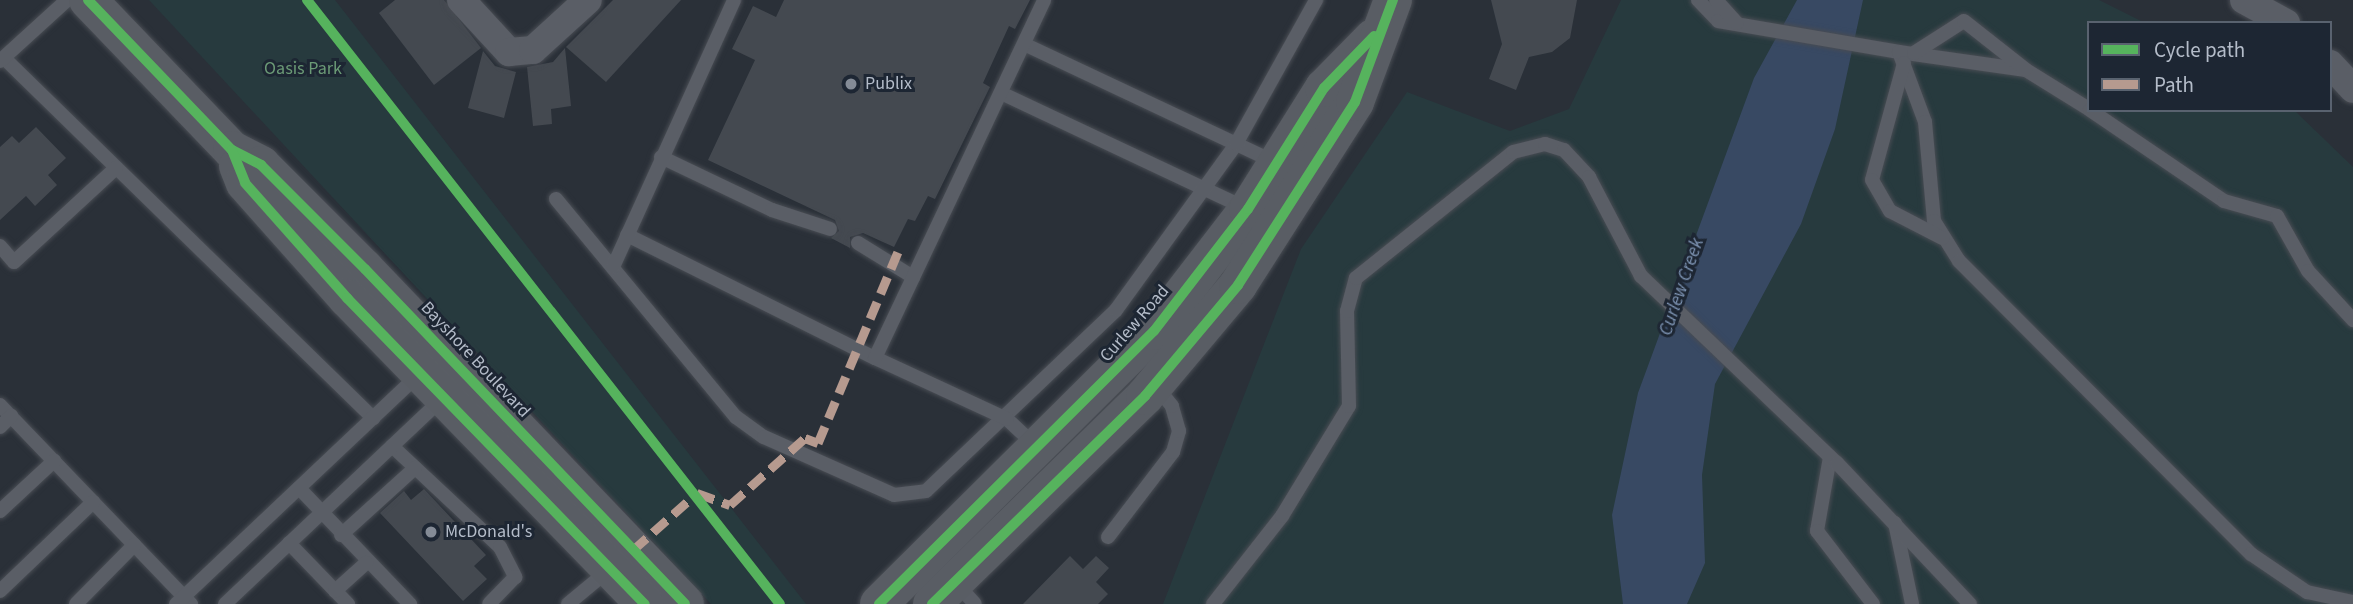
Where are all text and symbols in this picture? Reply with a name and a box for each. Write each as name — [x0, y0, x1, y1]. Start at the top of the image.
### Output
legend — [2087, 21, 2332, 112]
text: Cycle path — [2154, 35, 2245, 65]
park label: Oasis Park — [264, 58, 342, 80]
text: Path — [2154, 70, 2194, 100]
place label: Publix — [865, 73, 912, 95]
marker: Publix — [843, 76, 859, 92]
water label: Curlew Creek — [1655, 235, 1709, 339]
street label: Curlew Road — [1096, 281, 1174, 367]
street label: Bayshore Boulevard — [416, 298, 534, 422]
place label: McDonald's — [445, 521, 532, 543]
marker: McDonald's — [423, 524, 439, 540]

